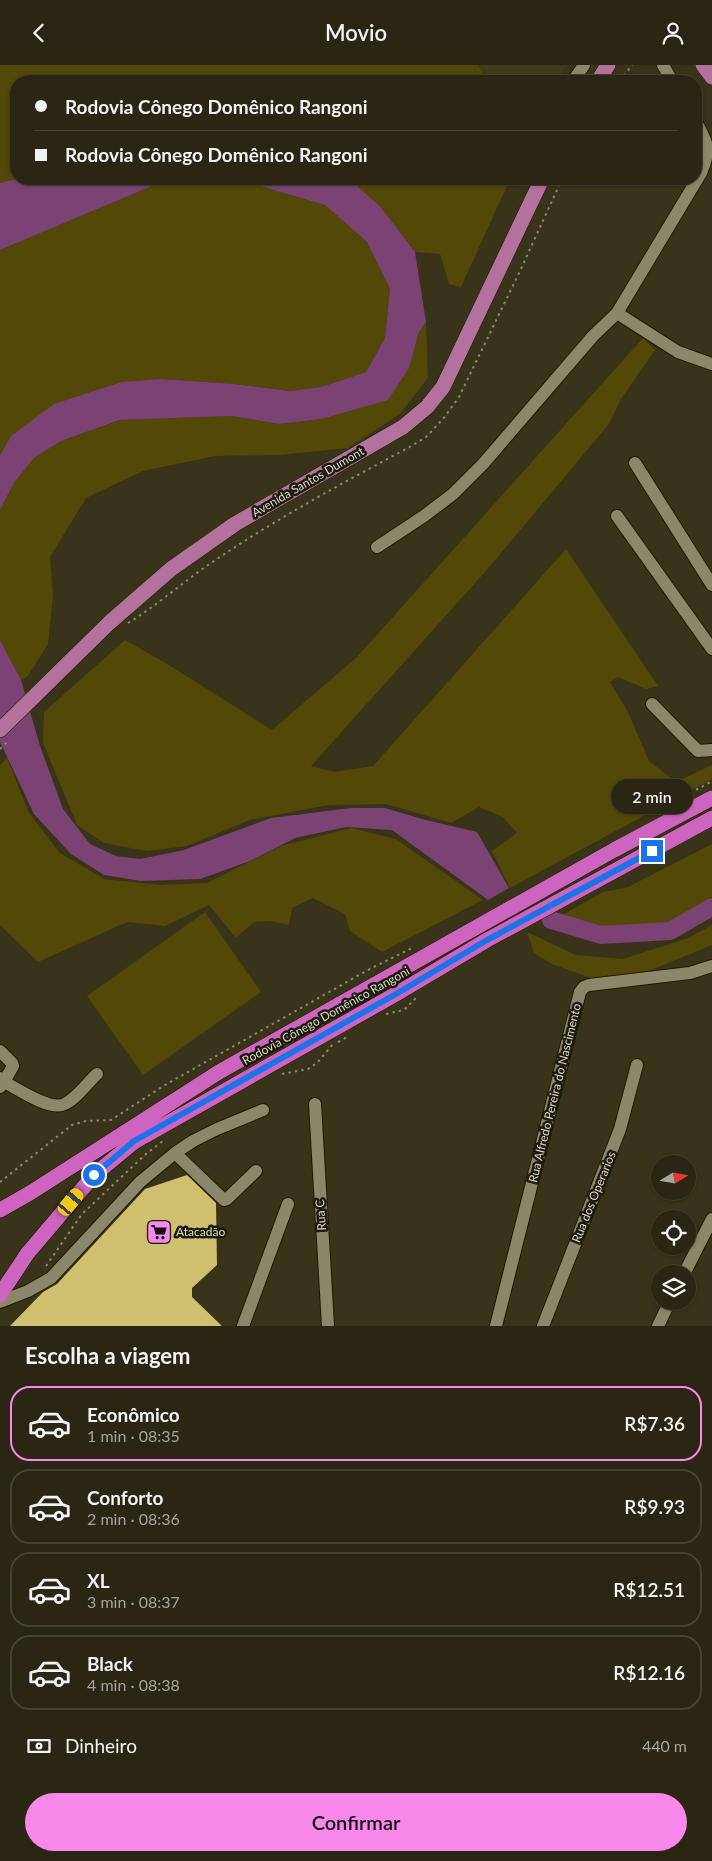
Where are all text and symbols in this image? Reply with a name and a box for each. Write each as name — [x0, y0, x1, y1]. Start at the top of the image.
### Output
icon: back — [25, 19, 53, 47]
text: Movio — [325, 19, 387, 46]
icon: person — [659, 19, 687, 47]
text: Rodovia Cônego Domênico Rangoni — [65, 95, 368, 118]
text: Rodovia Cônego Domênico Rangoni — [65, 143, 368, 166]
street label: Avenida Santos Dumont — [249, 443, 367, 520]
callout: 2 min — [611, 779, 693, 813]
text: 2 min — [632, 787, 672, 806]
route end — [641, 840, 663, 862]
street label: Rodovia Cônego Domênico Rangoni — [240, 963, 412, 1068]
street label: Rua Alfredo Pereira do Nascimento — [525, 1002, 584, 1184]
street label: Rua dos Operarios — [568, 1149, 619, 1245]
north arrow — [651, 1155, 696, 1200]
map controls — [651, 1155, 696, 1310]
route start — [83, 1164, 105, 1186]
car — [55, 1186, 86, 1218]
street label: Rua C — [312, 1199, 329, 1231]
button: locate — [651, 1210, 696, 1255]
supermarket icon: Atacadão — [146, 1219, 172, 1245]
place label: Atacadão — [176, 1224, 225, 1239]
button: layers — [651, 1265, 696, 1310]
text: Escolha a viagem — [25, 1342, 191, 1369]
icon: car — [27, 1401, 72, 1446]
text: Econômico — [87, 1403, 180, 1426]
text: R$7.36 — [624, 1412, 685, 1435]
text: 1 min · 08:35 — [87, 1426, 180, 1445]
icon: car — [27, 1484, 72, 1529]
text: Conforto — [87, 1486, 163, 1509]
text: R$9.93 — [624, 1495, 685, 1518]
text: 2 min · 08:36 — [87, 1509, 180, 1528]
icon: car — [27, 1567, 72, 1612]
text: XL — [87, 1569, 110, 1592]
text: R$12.51 — [613, 1578, 685, 1601]
text: 3 min · 08:37 — [87, 1592, 180, 1611]
icon: car — [27, 1650, 72, 1695]
text: Black — [87, 1652, 133, 1675]
text: R$12.16 — [613, 1661, 685, 1684]
text: 4 min · 08:38 — [87, 1675, 180, 1694]
icon: cash — [25, 1732, 53, 1760]
text: Dinheiro — [65, 1734, 137, 1757]
text: 440 m — [642, 1736, 687, 1755]
button: Confirmar — [25, 1793, 687, 1851]

